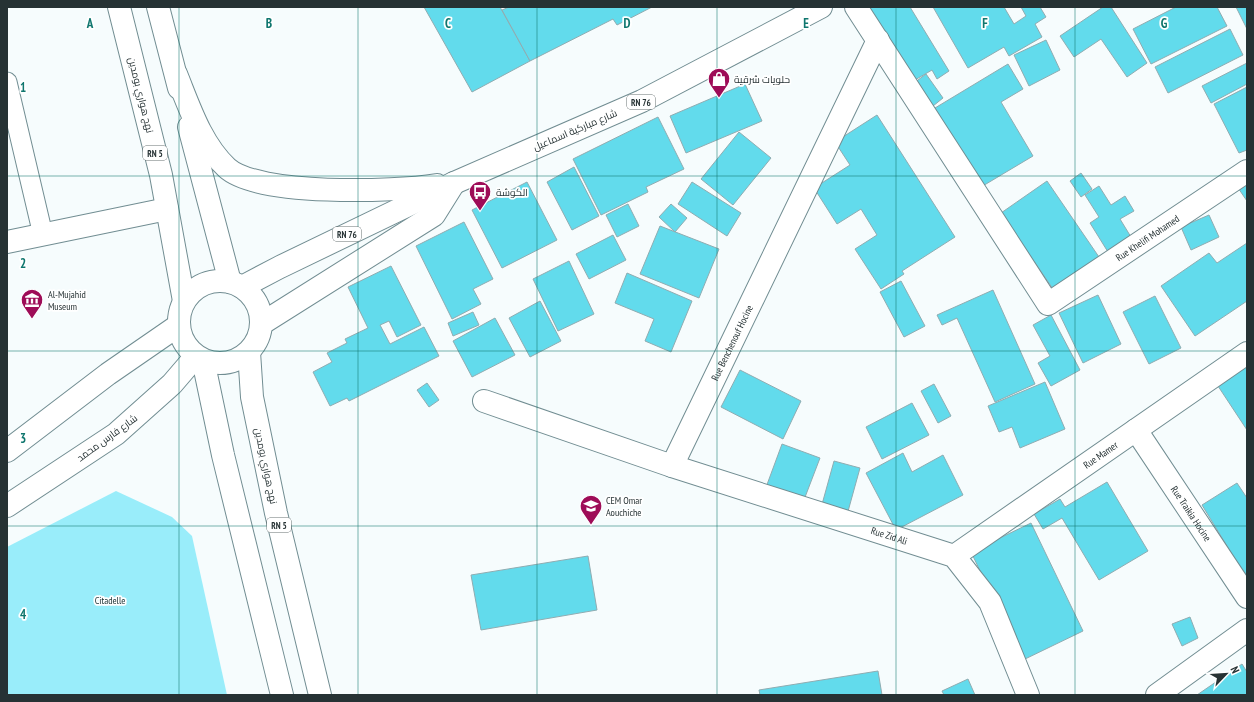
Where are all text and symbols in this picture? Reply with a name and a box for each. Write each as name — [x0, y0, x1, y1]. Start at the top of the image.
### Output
text: A — [86, 15, 94, 32]
text: B — [266, 15, 272, 32]
text: C — [445, 15, 451, 32]
text: D — [624, 15, 631, 32]
text: E — [803, 15, 809, 32]
text: F — [982, 15, 988, 32]
text: G — [1161, 15, 1168, 32]
street label: نهج هواري بومدين — [124, 56, 157, 135]
shop icon: حلويات شرقية — [706, 66, 732, 99]
place label: حلويات شرقية — [734, 73, 790, 86]
text: 1 — [20, 79, 26, 96]
road number: RN 76 — [627, 95, 655, 109]
street label: شارع مباركية اسماعيل — [531, 106, 619, 154]
road number: RN 5 — [143, 146, 167, 160]
bus stop icon: الكوشة — [467, 179, 493, 212]
place label: الكوشة — [496, 186, 528, 199]
street label: Rue Khelifi Mohamed — [1113, 212, 1182, 264]
road number: RN 76 — [333, 227, 361, 241]
text: 2 — [20, 255, 26, 272]
museum icon: Al-Mujahid Museum — [19, 287, 45, 320]
place label: Al-Mujahid Museum — [48, 288, 86, 313]
street label: Rue Benchenouf Hocine — [708, 303, 755, 383]
street label: شارع فارس محمد — [74, 412, 140, 464]
street label: نهج هواري بومدين — [251, 427, 280, 506]
text: 3 — [20, 430, 26, 447]
street label: Rue Mamer — [1081, 438, 1120, 471]
street label: Rue Traikia Hocine — [1168, 483, 1214, 543]
school or university icon: CEM Omar Aouchiche — [578, 493, 604, 526]
place label: CEM Omar Aouchiche — [606, 494, 642, 519]
road number: RN 5 — [267, 518, 291, 532]
street label: Rue Zid Ali — [869, 523, 909, 547]
park label: Citadelle — [95, 594, 125, 607]
text: 4 — [20, 606, 27, 623]
north arrow — [1206, 654, 1246, 694]
text: N — [1227, 664, 1243, 675]

